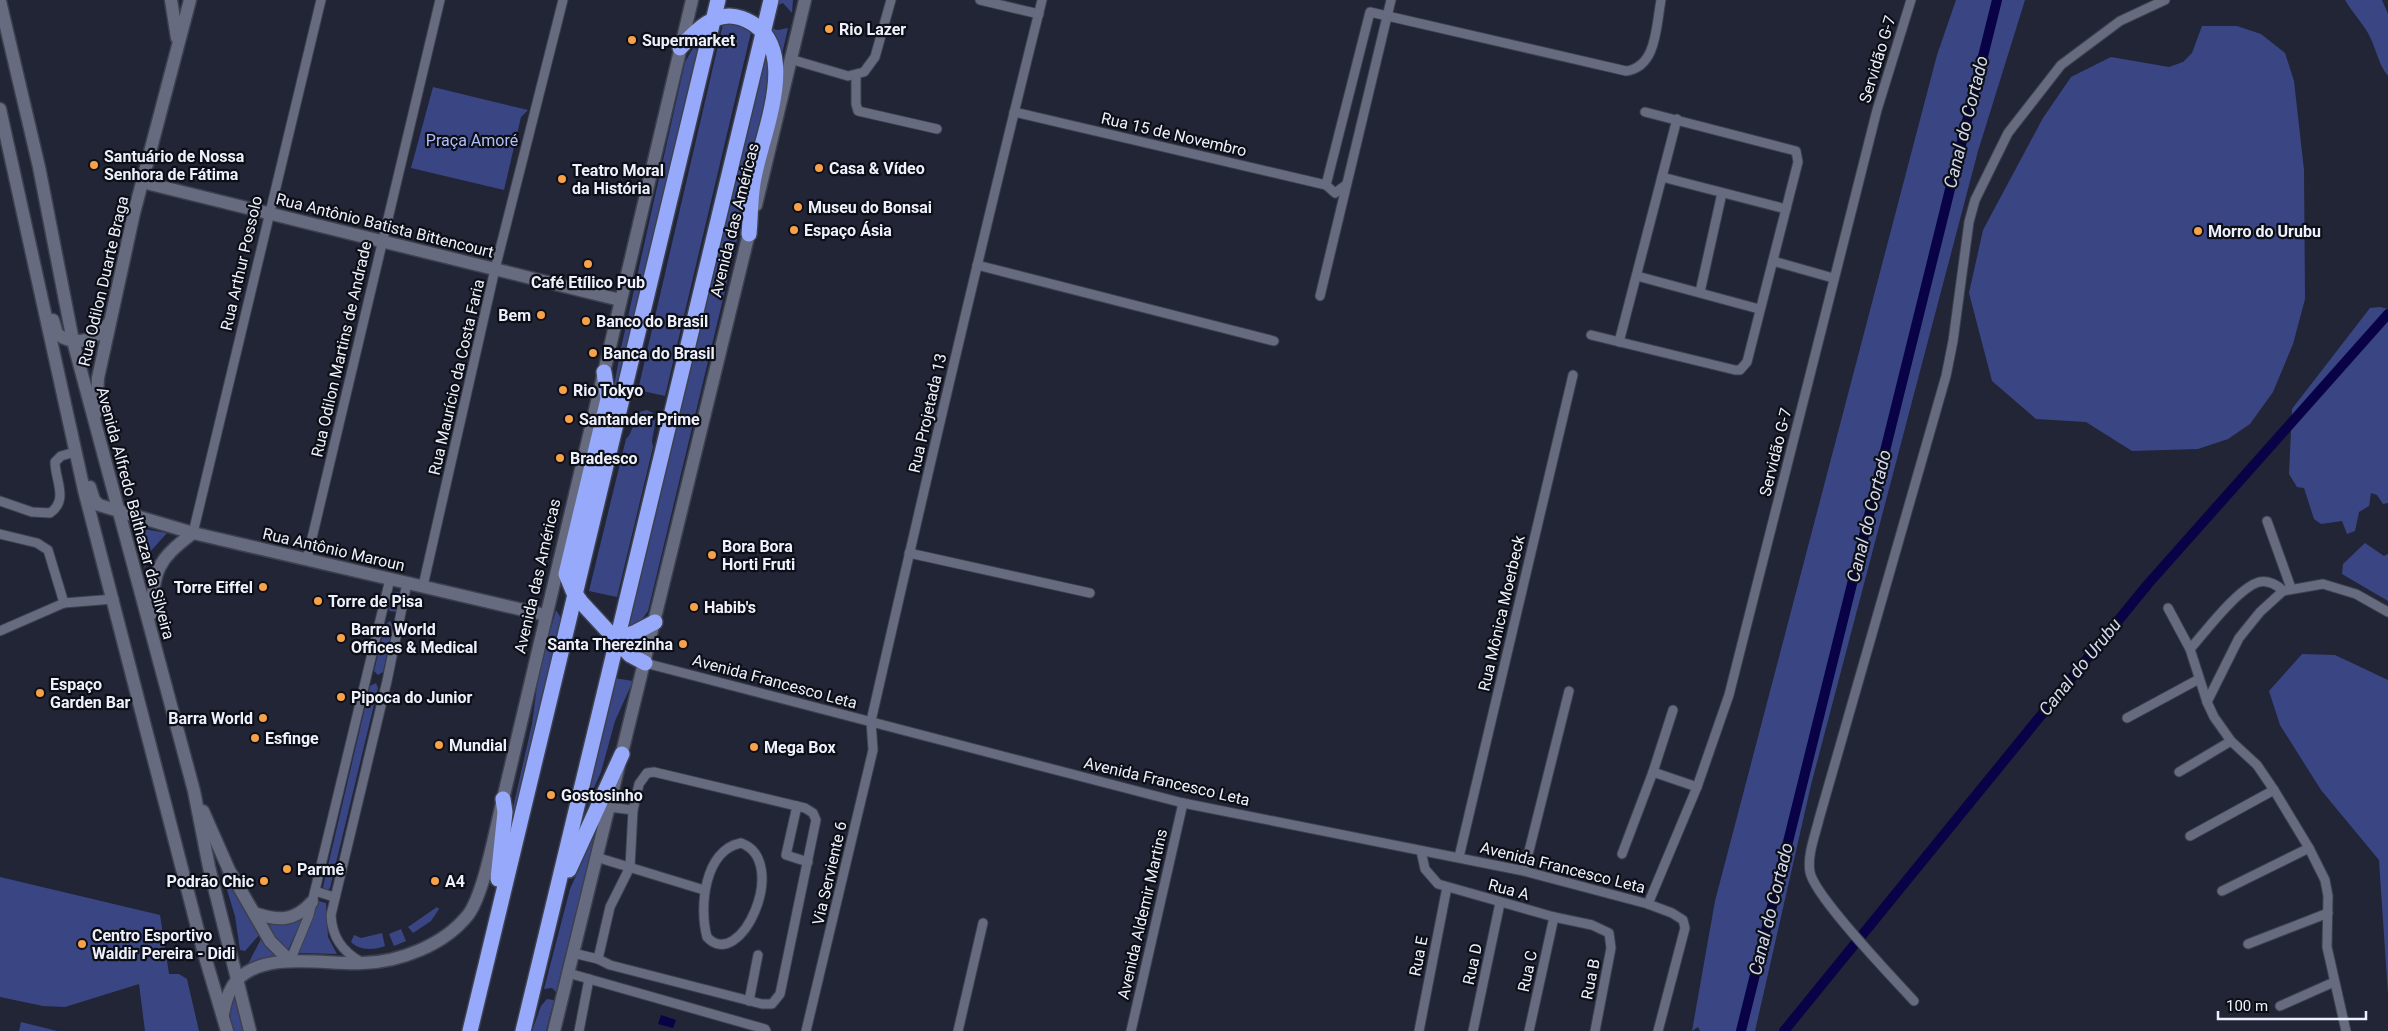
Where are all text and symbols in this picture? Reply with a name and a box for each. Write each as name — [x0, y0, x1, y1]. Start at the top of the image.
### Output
street label: Servidão G-7 — [1855, 13, 1900, 105]
place label: Rio Lazer — [839, 20, 906, 39]
marker: Rio Lazer — [823, 23, 835, 35]
place label: Supermarket — [642, 31, 736, 50]
marker: Supermarket — [626, 34, 638, 46]
water label: Canal do Cortado — [1939, 54, 1992, 190]
street label: Rua 15 de Novembro — [1099, 108, 1248, 160]
park label: Praça Amoré — [426, 131, 518, 150]
street label: Avenida das Américas — [706, 141, 763, 299]
place label: Santuário de Nossa Senhora de Fátima — [104, 147, 245, 184]
marker: Santuário de Nossa Senhora de Fátima — [88, 159, 100, 171]
place label: Casa & Vídeo — [829, 159, 925, 178]
place label: Teatro Moral da História — [572, 161, 664, 198]
marker: Casa & Vídeo — [813, 162, 825, 174]
marker: Teatro Moral da História — [556, 173, 568, 185]
street label: Rua Antônio Batista Bittencourt — [274, 189, 496, 262]
street label: Rua Odilon Duarte Braga — [75, 194, 132, 368]
street label: Rua Arthur Possolo — [217, 194, 266, 332]
place label: Museu do Bonsai — [808, 198, 932, 217]
marker: Museu do Bonsai — [792, 201, 804, 213]
place label: Espaço Ásia — [804, 221, 892, 240]
place label: Morro do Urubu — [2208, 222, 2321, 241]
marker: Espaço Ásia — [788, 224, 800, 236]
marker: Morro do Urubu — [2192, 225, 2204, 237]
street label: Rua Odilon Martins de Andrade — [307, 239, 376, 459]
marker: Café Etílico Pub — [582, 258, 594, 270]
place label: Café Etílico Pub — [531, 273, 645, 292]
street label: Rua Maurício da Costa Faria — [425, 277, 488, 477]
place label: Bem — [498, 306, 531, 325]
marker: Bem — [535, 309, 547, 321]
place label: Banco do Brasil — [596, 312, 708, 331]
marker: Banco do Brasil — [580, 315, 592, 327]
place label: Banca do Brasil — [603, 344, 715, 363]
marker: Banca do Brasil — [587, 347, 599, 359]
street label: Rua Projetada 13 — [905, 352, 950, 475]
place label: Rio Tokyo — [573, 381, 643, 400]
marker: Rio Tokyo — [557, 384, 569, 396]
street label: Avenida Alfredo Balthazar da Silveira — [93, 385, 178, 641]
street label: Servidão G-7 — [1755, 406, 1796, 498]
place label: Santander Prime — [579, 410, 700, 429]
marker: Santander Prime — [563, 413, 575, 425]
water label: Canal do Cortado — [1842, 448, 1895, 584]
place label: Bradesco — [570, 449, 638, 468]
marker: Bradesco — [554, 452, 566, 464]
street label: Avenida das Américas — [510, 497, 565, 655]
street label: Rua Antônio Maroun — [261, 524, 407, 575]
street label: Rua Mônica Moerbeck — [1474, 533, 1529, 693]
place label: Bora Bora Horti Fruti — [722, 537, 795, 574]
marker: Bora Bora Horti Fruti — [706, 549, 718, 561]
place label: Torre Eiffel — [174, 578, 253, 597]
marker: Torre Eiffel — [257, 581, 269, 593]
place label: Torre de Pisa — [328, 592, 423, 611]
marker: Torre de Pisa — [312, 595, 324, 607]
place label: Habib's — [704, 598, 756, 617]
marker: Habib's — [688, 601, 700, 613]
water label: Canal do Urubu — [2034, 613, 2126, 720]
place label: Barra World Offices & Medical — [351, 620, 478, 657]
marker: Barra World Offices & Medical — [335, 632, 347, 644]
place label: Santa Therezinha — [547, 635, 673, 654]
marker: Santa Therezinha — [677, 638, 689, 650]
street label: Avenida Francesco Leta — [691, 650, 859, 713]
place label: Espaço Garden Bar — [50, 675, 131, 712]
marker: Espaço Garden Bar — [34, 687, 46, 699]
place label: Pipoca do Junior — [351, 688, 473, 707]
marker: Pipoca do Junior — [335, 691, 347, 703]
place label: Barra World — [168, 709, 253, 728]
marker: Barra World — [257, 712, 269, 724]
place label: Esfinge — [265, 729, 319, 748]
marker: Esfinge — [249, 732, 261, 744]
place label: Mundial — [449, 736, 507, 755]
place label: Mega Box — [764, 738, 836, 757]
marker: Mundial — [433, 739, 445, 751]
marker: Mega Box — [748, 741, 760, 753]
street label: Avenida Francesco Leta — [1082, 753, 1252, 810]
place label: Gostosinho — [561, 786, 643, 805]
marker: Gostosinho — [545, 789, 557, 801]
street label: Via Serviente 6 — [808, 819, 851, 927]
street label: Avenida Aldemir Martins — [1114, 827, 1171, 1001]
street label: Avenida Francesco Leta — [1478, 838, 1647, 897]
water label: Canal do Cortado — [1744, 841, 1797, 977]
place label: Parmê — [297, 860, 345, 879]
marker: Parmê — [281, 863, 293, 875]
place label: Podrão Chic — [167, 872, 254, 891]
place label: A4 — [445, 872, 465, 891]
marker: Podrão Chic — [258, 875, 270, 887]
marker: A4 — [429, 875, 441, 887]
street label: Rua A — [1486, 875, 1532, 904]
place label: Centro Esportivo Waldir Pereira - Didi — [92, 926, 235, 963]
street label: Rua E — [1405, 934, 1432, 978]
marker: Centro Esportivo Waldir Pereira - Didi — [76, 938, 88, 950]
street label: Rua D — [1459, 942, 1486, 987]
street label: Rua C — [1514, 949, 1541, 994]
street label: Rua B — [1577, 957, 1604, 1001]
scale bar — [2218, 988, 2366, 1020]
text: 100 m — [2226, 997, 2268, 1015]

